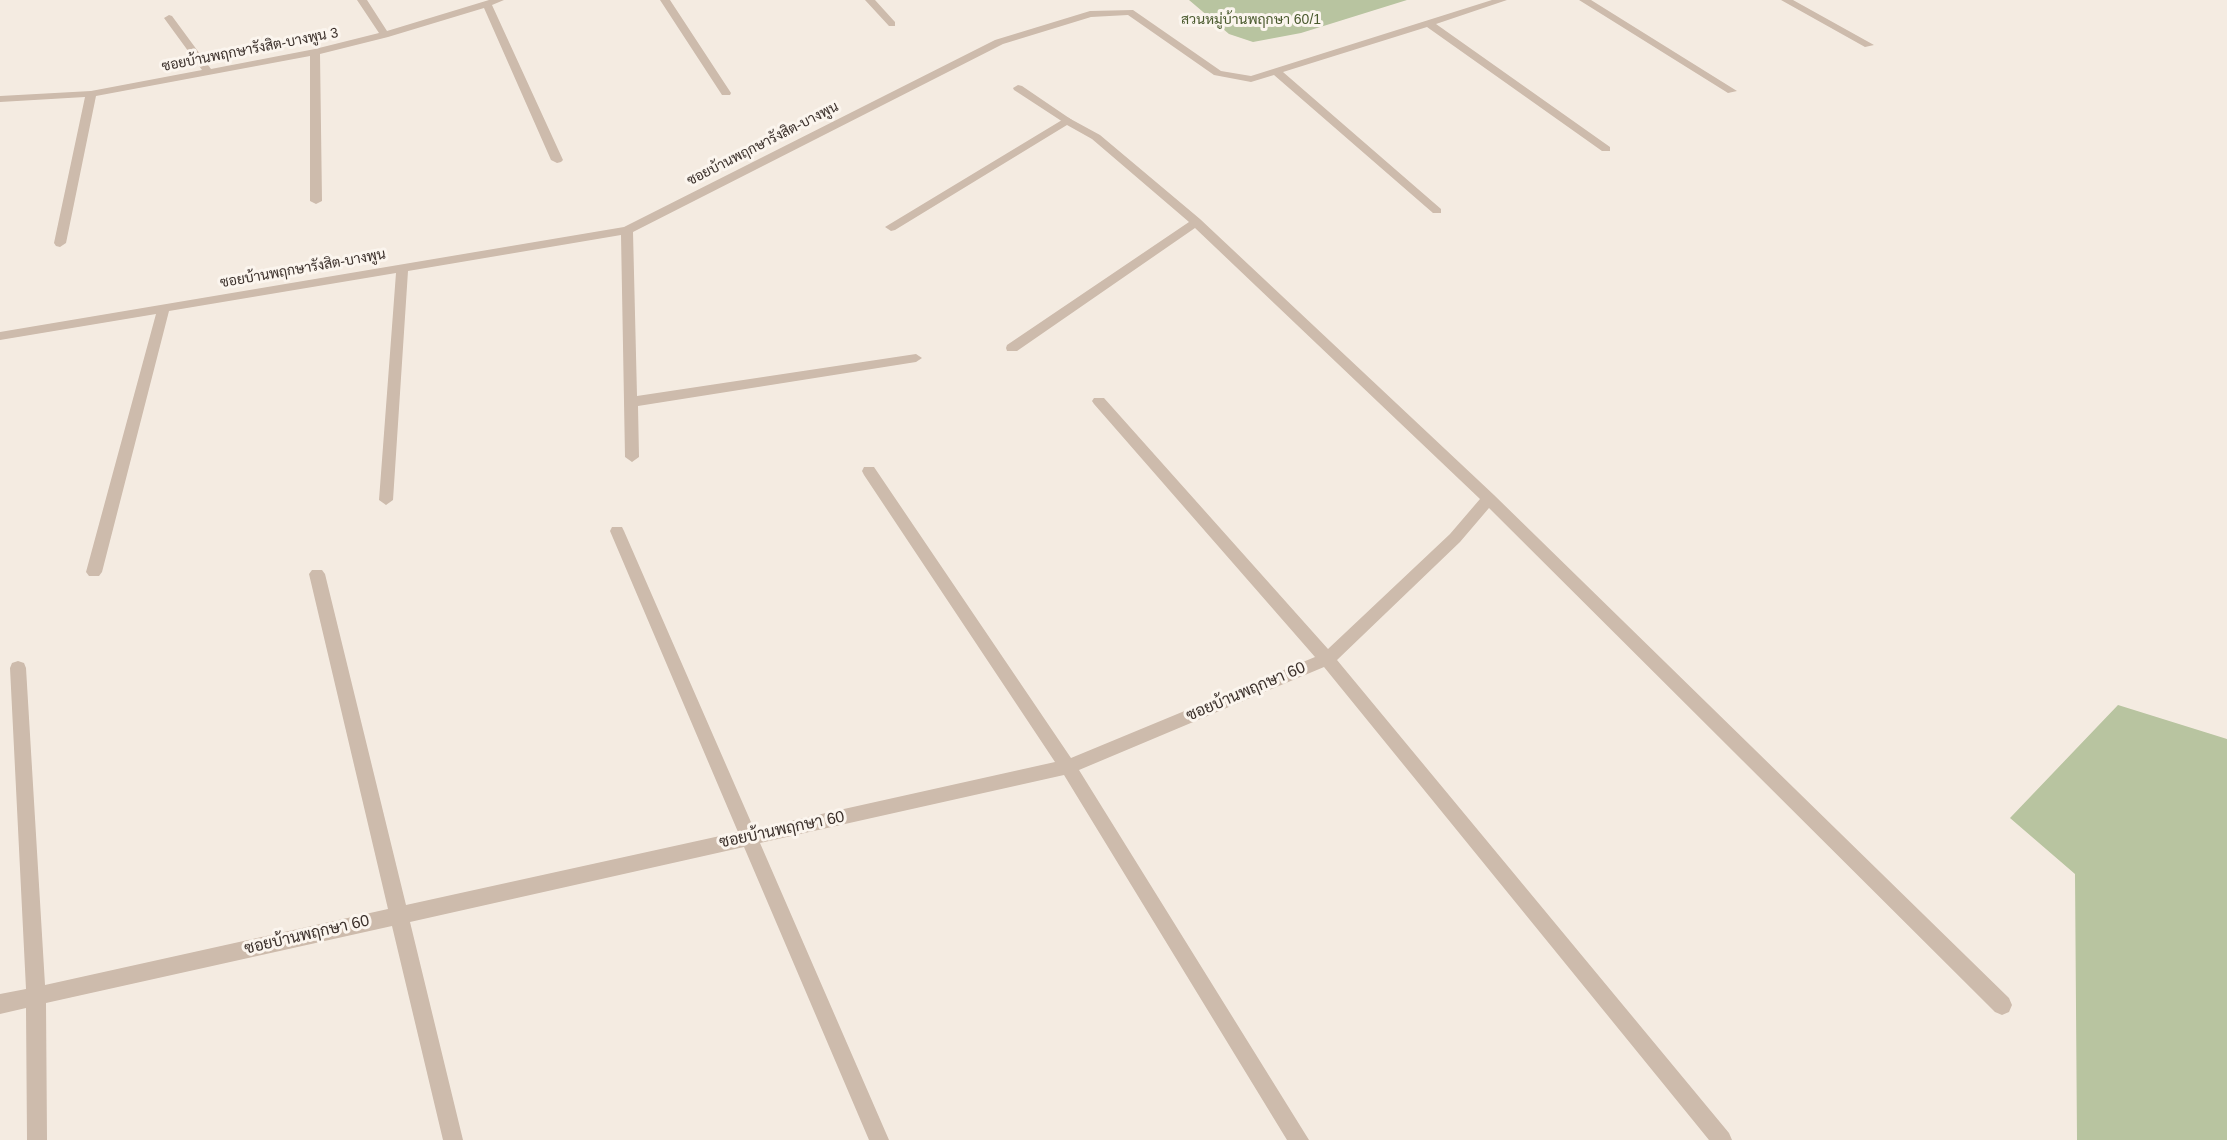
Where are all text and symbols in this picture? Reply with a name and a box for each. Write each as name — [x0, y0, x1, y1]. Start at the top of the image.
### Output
park label: สวนหมู่บ้านพฤกษา 60/1 — [1181, 12, 1321, 28]
street label: ซอยบ้านพฤกษารังสิต-บางพูน 3 — [160, 25, 340, 75]
street label: ซอยบ้านพฤกษารังสิต-บางพูน — [684, 98, 842, 190]
street label: ซอยบ้านพฤกษารังสิต-บางพูน — [219, 246, 387, 292]
street label: ซอยบ้านพฤกษา 60 — [1184, 658, 1308, 726]
street label: ซอยบ้านพฤกษา 60 — [718, 807, 846, 853]
street label: ซอยบ้านพฤกษา 60 — [243, 911, 371, 959]

